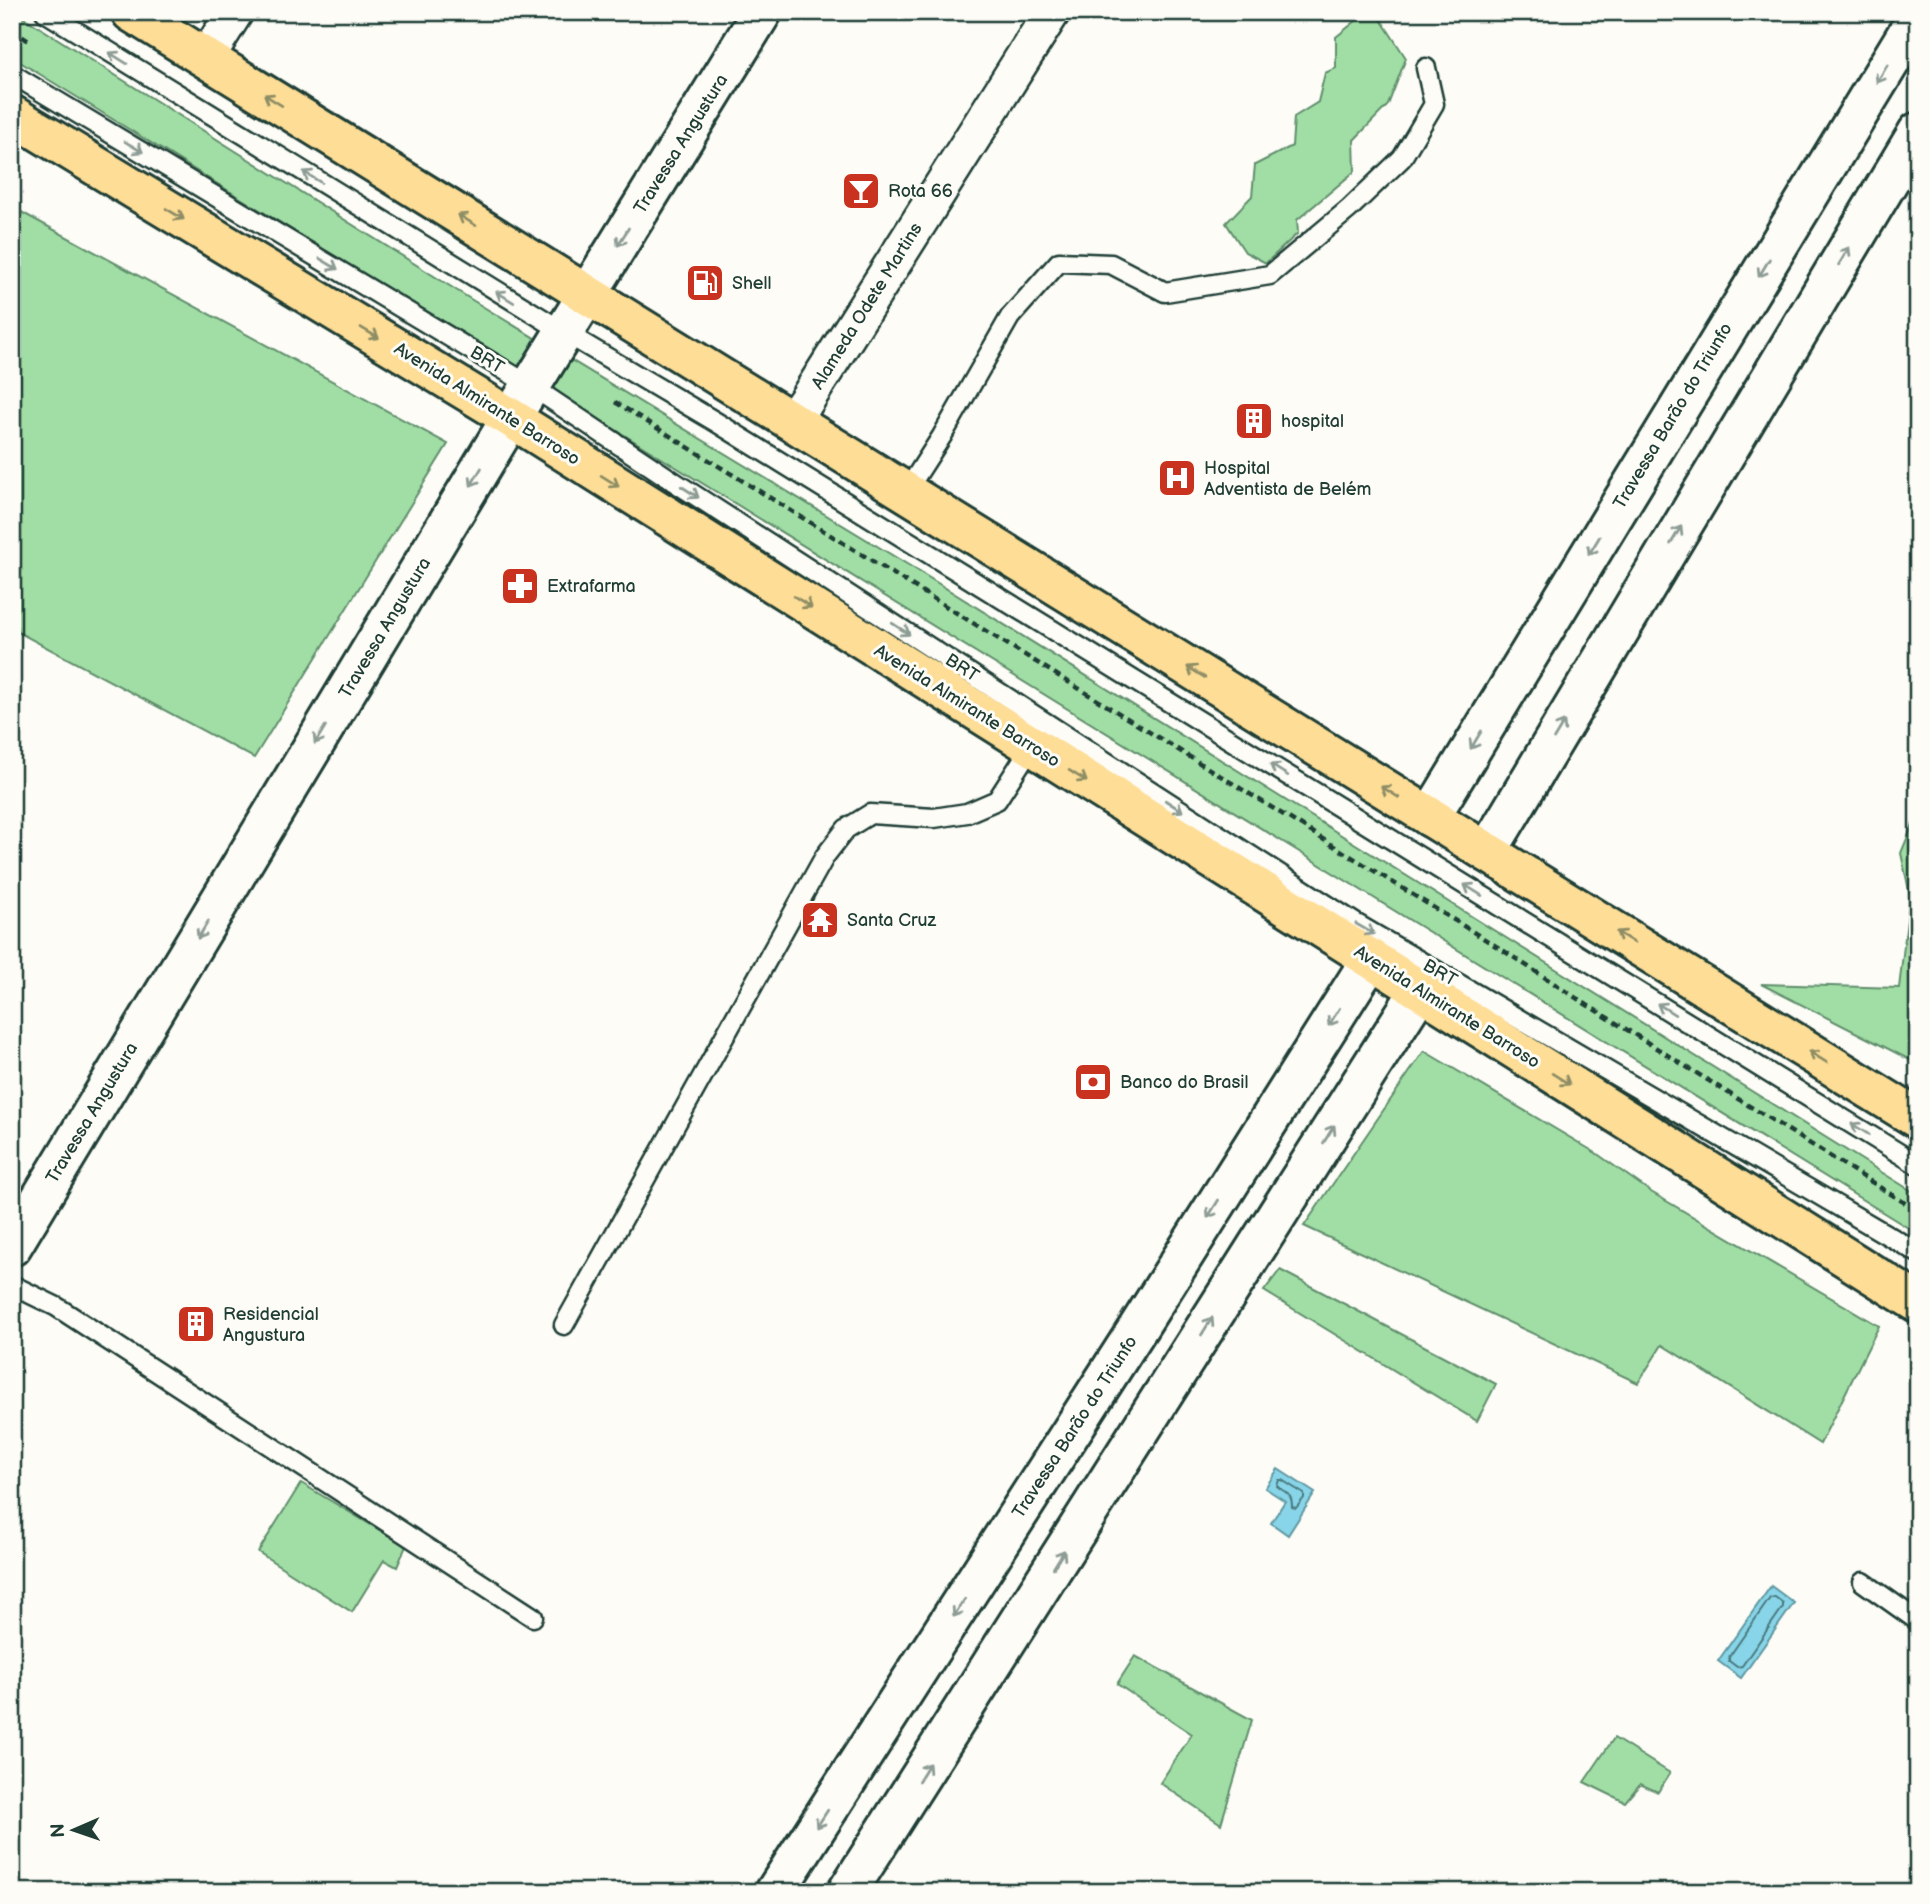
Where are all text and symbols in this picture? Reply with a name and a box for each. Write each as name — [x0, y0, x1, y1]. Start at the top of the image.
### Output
one-way arrow — [109, 50, 129, 64]
one-way arrow — [1875, 63, 1889, 83]
street label: Travessa Angustura — [630, 70, 732, 218]
one-way arrow — [264, 93, 283, 108]
one-way arrow — [123, 141, 143, 155]
one-way arrow — [302, 170, 322, 184]
bar icon: Rota 66 — [840, 170, 882, 212]
place label: Rota 66 — [888, 181, 953, 202]
one-way arrow — [165, 208, 185, 222]
one-way arrow — [457, 212, 477, 226]
street label: Alameda Odete Martins — [807, 219, 927, 393]
one-way arrow — [616, 227, 631, 246]
one-way arrow — [1837, 246, 1851, 266]
one-way arrow — [318, 258, 338, 272]
one-way arrow — [1756, 258, 1771, 277]
fuel station icon: Shell — [684, 262, 726, 304]
place label: Shell — [732, 273, 772, 294]
one-way arrow — [496, 289, 516, 303]
street label: Travessa Barão do Triunfo — [1609, 319, 1737, 513]
one-way arrow — [359, 326, 379, 340]
street label: Avenida Almirante Barroso — [390, 338, 584, 470]
street label: BRT — [466, 342, 508, 378]
building icon: hospital — [1233, 400, 1275, 442]
place label: hospital — [1281, 411, 1344, 432]
hospital icon: Hospital Adventista de Belém — [1156, 457, 1198, 499]
place label: Hospital Adventista de Belém — [1204, 458, 1371, 500]
one-way arrow — [469, 467, 483, 487]
one-way arrow — [600, 474, 620, 488]
one-way arrow — [679, 485, 699, 499]
one-way arrow — [1670, 525, 1684, 545]
one-way arrow — [1587, 535, 1601, 555]
street label: Travessa Angustura — [335, 554, 435, 702]
pharmacy icon: Extrafarma — [499, 565, 541, 607]
place label: Extrafarma — [547, 576, 636, 597]
one-way arrow — [792, 596, 812, 610]
one-way arrow — [891, 622, 910, 636]
street label: Avenida Almirante Barroso — [870, 640, 1064, 772]
street label: BRT — [941, 649, 983, 687]
one-way arrow — [1187, 665, 1207, 679]
one-way arrow — [1553, 720, 1567, 740]
one-way arrow — [313, 724, 327, 744]
one-way arrow — [1468, 730, 1482, 750]
one-way arrow — [1270, 763, 1290, 777]
one-way arrow — [1067, 769, 1087, 783]
one-way arrow — [1380, 785, 1400, 799]
one-way arrow — [1164, 799, 1183, 813]
one-way arrow — [1463, 882, 1483, 896]
temple icon: Santa Cruz — [799, 899, 841, 941]
place label: Santa Cruz — [847, 910, 937, 931]
one-way arrow — [196, 919, 210, 939]
one-way arrow — [1355, 923, 1375, 937]
one-way arrow — [1615, 930, 1635, 944]
street label: Avenida Almirante Barroso — [1350, 941, 1544, 1073]
street label: BRT — [1419, 955, 1461, 991]
one-way arrow — [1657, 1002, 1677, 1016]
one-way arrow — [1327, 1006, 1341, 1026]
street label: Travessa Angustura — [42, 1039, 142, 1187]
one-way arrow — [1809, 1050, 1829, 1064]
bank icon: Banco do Brasil — [1072, 1061, 1114, 1103]
place label: Banco do Brasil — [1120, 1072, 1249, 1093]
one-way arrow — [1551, 1072, 1571, 1086]
one-way arrow — [1850, 1122, 1870, 1136]
one-way arrow — [1322, 1125, 1336, 1144]
one-way arrow — [1205, 1199, 1219, 1219]
building icon: Residencial Angustura — [175, 1303, 217, 1345]
place label: Residencial Angustura — [223, 1304, 319, 1346]
one-way arrow — [1201, 1317, 1215, 1337]
street label: Travessa Barão do Triunfo — [1008, 1332, 1142, 1522]
one-way arrow — [1052, 1550, 1066, 1570]
one-way arrow — [951, 1597, 965, 1617]
one-way arrow — [917, 1763, 931, 1783]
north arrow — [38, 1796, 108, 1866]
one-way arrow — [814, 1809, 829, 1828]
text: N — [47, 1823, 70, 1838]

